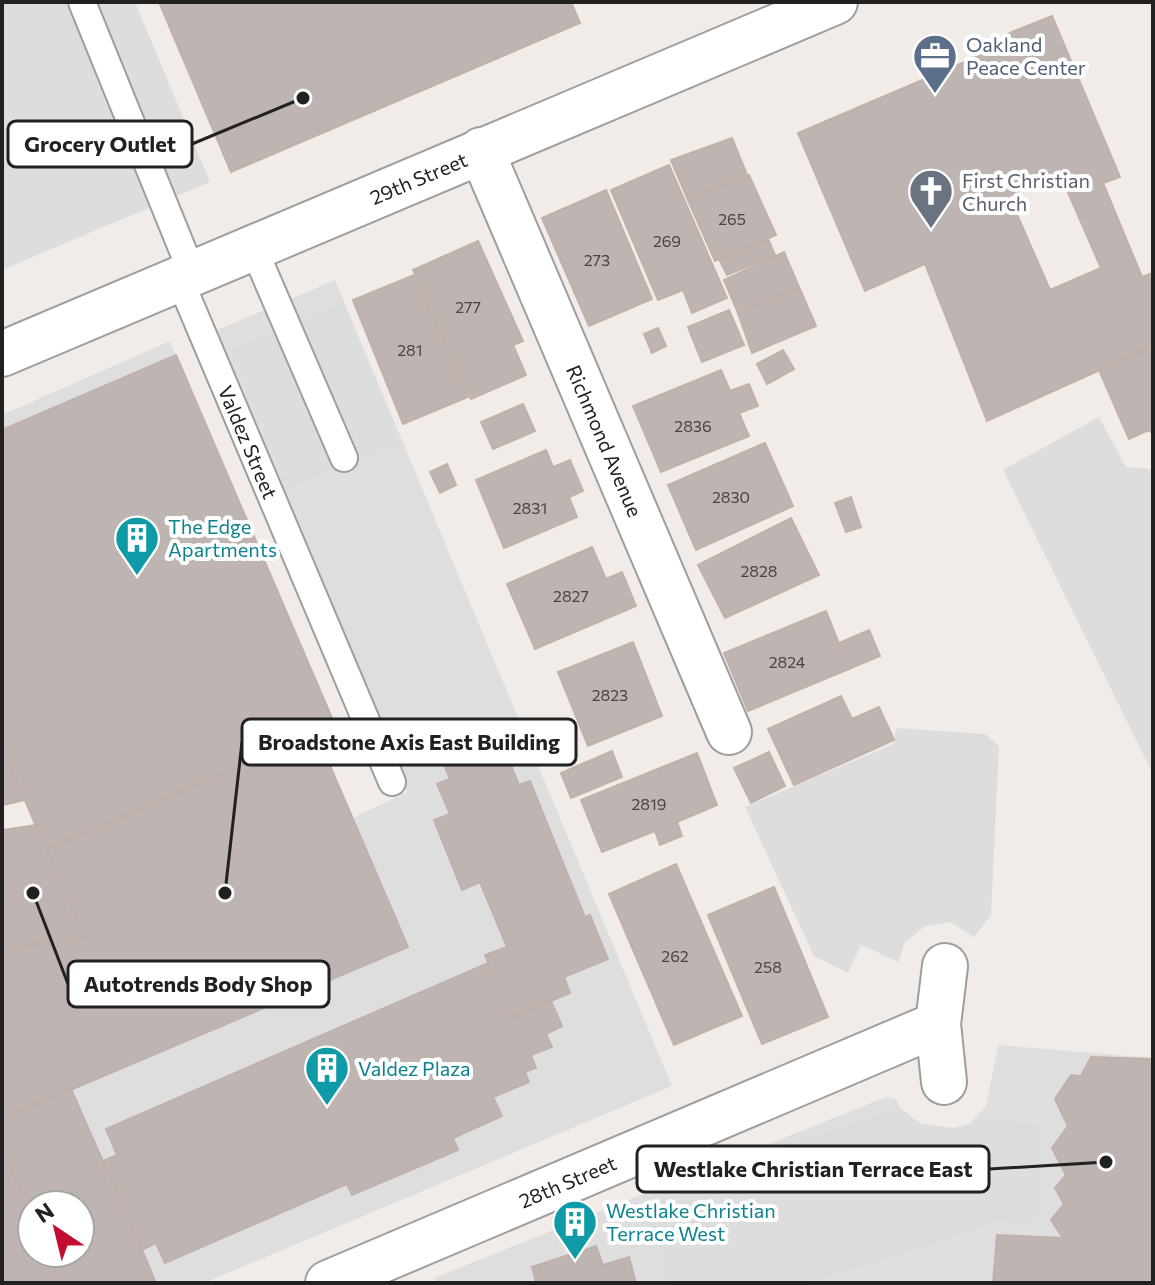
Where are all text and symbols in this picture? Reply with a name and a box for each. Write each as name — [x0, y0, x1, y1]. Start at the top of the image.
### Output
office icon: Oakland Peace Center — [911, 32, 959, 95]
place label: Oakland Peace Center — [966, 32, 1086, 79]
callout: Grocery Outlet — [8, 121, 192, 167]
text: Grocery Outlet — [24, 130, 176, 157]
street label: 29th Street — [366, 147, 471, 209]
church icon: First Christian Church — [907, 167, 955, 230]
place label: First Christian Church — [962, 168, 1090, 215]
house number: 265 — [718, 209, 746, 228]
house number: 269 — [653, 231, 681, 250]
house number: 273 — [584, 250, 610, 269]
house number: 277 — [455, 297, 481, 316]
house number: 281 — [397, 340, 423, 359]
street label: Richmond Avenue — [562, 361, 648, 520]
street label: Valdez Street — [214, 382, 283, 502]
house number: 2836 — [674, 416, 712, 435]
house number: 2830 — [712, 487, 750, 506]
house number: 2831 — [513, 498, 547, 517]
building icon: The Edge Apartments — [113, 514, 161, 577]
place label: The Edge Apartments — [168, 514, 277, 561]
house number: 2828 — [740, 561, 778, 580]
house number: 2827 — [553, 586, 589, 605]
house number: 2824 — [769, 652, 806, 671]
house number: 2823 — [592, 685, 628, 704]
callout: Broadstone Axis East Building — [242, 719, 576, 765]
text: Broadstone Axis East Building — [258, 728, 560, 755]
house number: 2819 — [631, 794, 667, 813]
house number: 262 — [661, 946, 689, 965]
house number: 258 — [754, 957, 782, 976]
callout: Autotrends Body Shop — [68, 961, 329, 1007]
text: Autotrends Body Shop — [83, 970, 313, 997]
building icon: Valdez Plaza — [303, 1044, 351, 1107]
place label: Valdez Plaza — [358, 1056, 471, 1080]
callout: Westlake Christian Terrace East — [637, 1146, 989, 1192]
street label: 28th Street — [515, 1150, 620, 1213]
text: Westlake Christian Terrace East — [653, 1155, 973, 1182]
north arrow — [16, 1189, 96, 1269]
text: N — [30, 1196, 59, 1228]
building icon: Westlake Christian Terrace West — [551, 1198, 599, 1261]
place label: Westlake Christian Terrace West — [606, 1198, 776, 1245]

